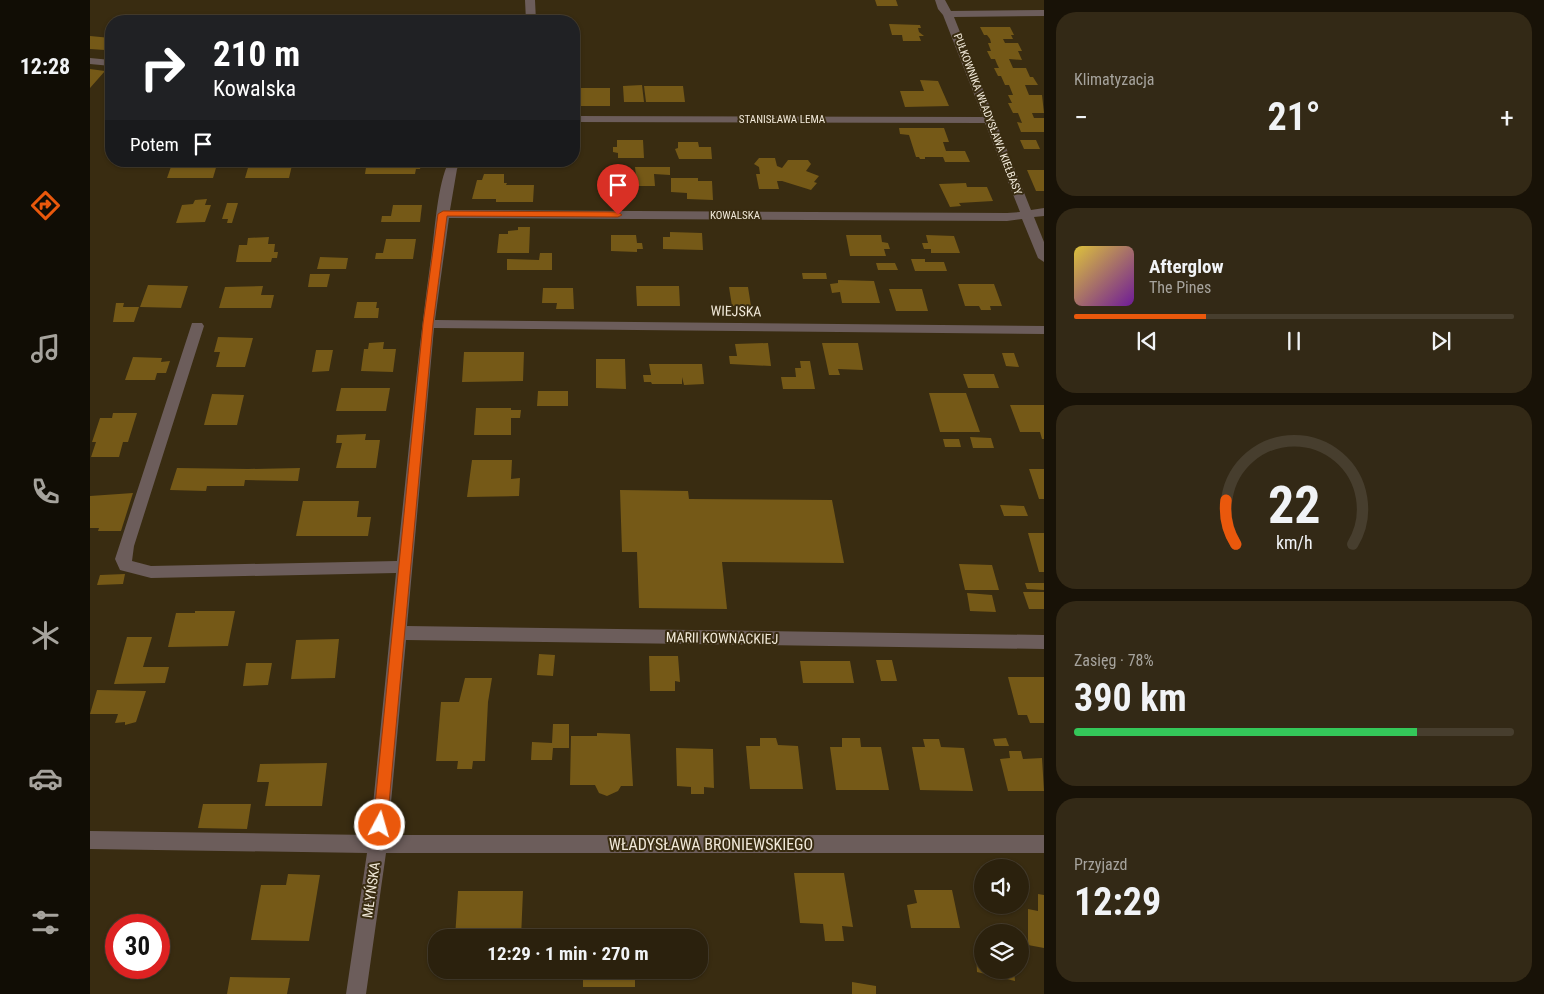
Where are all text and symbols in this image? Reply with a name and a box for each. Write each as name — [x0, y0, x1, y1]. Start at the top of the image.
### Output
street label: PUŁKOWNIKA WŁADYSŁAWA KIEŁBASY — [951, 32, 1024, 197]
text: 210 m — [213, 34, 300, 75]
icon: right — [130, 35, 195, 100]
text: 12:28 — [20, 54, 70, 79]
text: Klimatyzacja — [1074, 70, 1155, 89]
text: Kowalska — [213, 76, 296, 101]
text: 21° — [1267, 95, 1321, 139]
text: − — [1074, 101, 1088, 134]
text: + — [1500, 101, 1514, 134]
street label: STANISŁAWA LEMA — [739, 113, 826, 126]
icon: arrive — [189, 130, 217, 158]
text: Potem — [130, 133, 179, 156]
pin — [597, 164, 639, 215]
icon: arrive — [604, 171, 632, 199]
icon: directions — [28, 188, 63, 223]
street label: KOWALSKA — [710, 209, 761, 222]
text: Afterglow — [1149, 255, 1223, 278]
text: The Pines — [1149, 278, 1211, 297]
street label: WIEJSKA — [710, 303, 762, 319]
icon: previous — [1133, 327, 1161, 355]
icon: pause — [1280, 327, 1308, 355]
icon: next — [1427, 327, 1455, 355]
icon: music — [28, 331, 63, 366]
icon: phone — [28, 474, 63, 509]
text: 22 — [1268, 475, 1320, 536]
text: km/h — [1276, 532, 1312, 553]
icon: climate — [28, 618, 63, 653]
street label: MARII KOWNACKIEJ — [666, 629, 778, 647]
text: Zasięg · 78% — [1074, 651, 1154, 670]
text: 390 km — [1074, 676, 1187, 720]
icon: car — [28, 761, 63, 796]
position arrow — [353, 798, 405, 850]
street label: WŁADYSŁAWA BRONIEWSKIEGO — [609, 835, 813, 854]
text: Przyjazd — [1074, 855, 1128, 874]
map controls — [974, 859, 1029, 979]
button: sound — [974, 859, 1029, 914]
street label: MŁYŃSKA — [358, 861, 383, 919]
text: 12:29 — [1074, 880, 1161, 924]
icon: filters — [28, 905, 63, 940]
speed limit sign: 30 — [105, 914, 170, 979]
button: layers — [974, 924, 1029, 979]
text: 12:29 · 1 min · 270 m — [487, 942, 649, 965]

